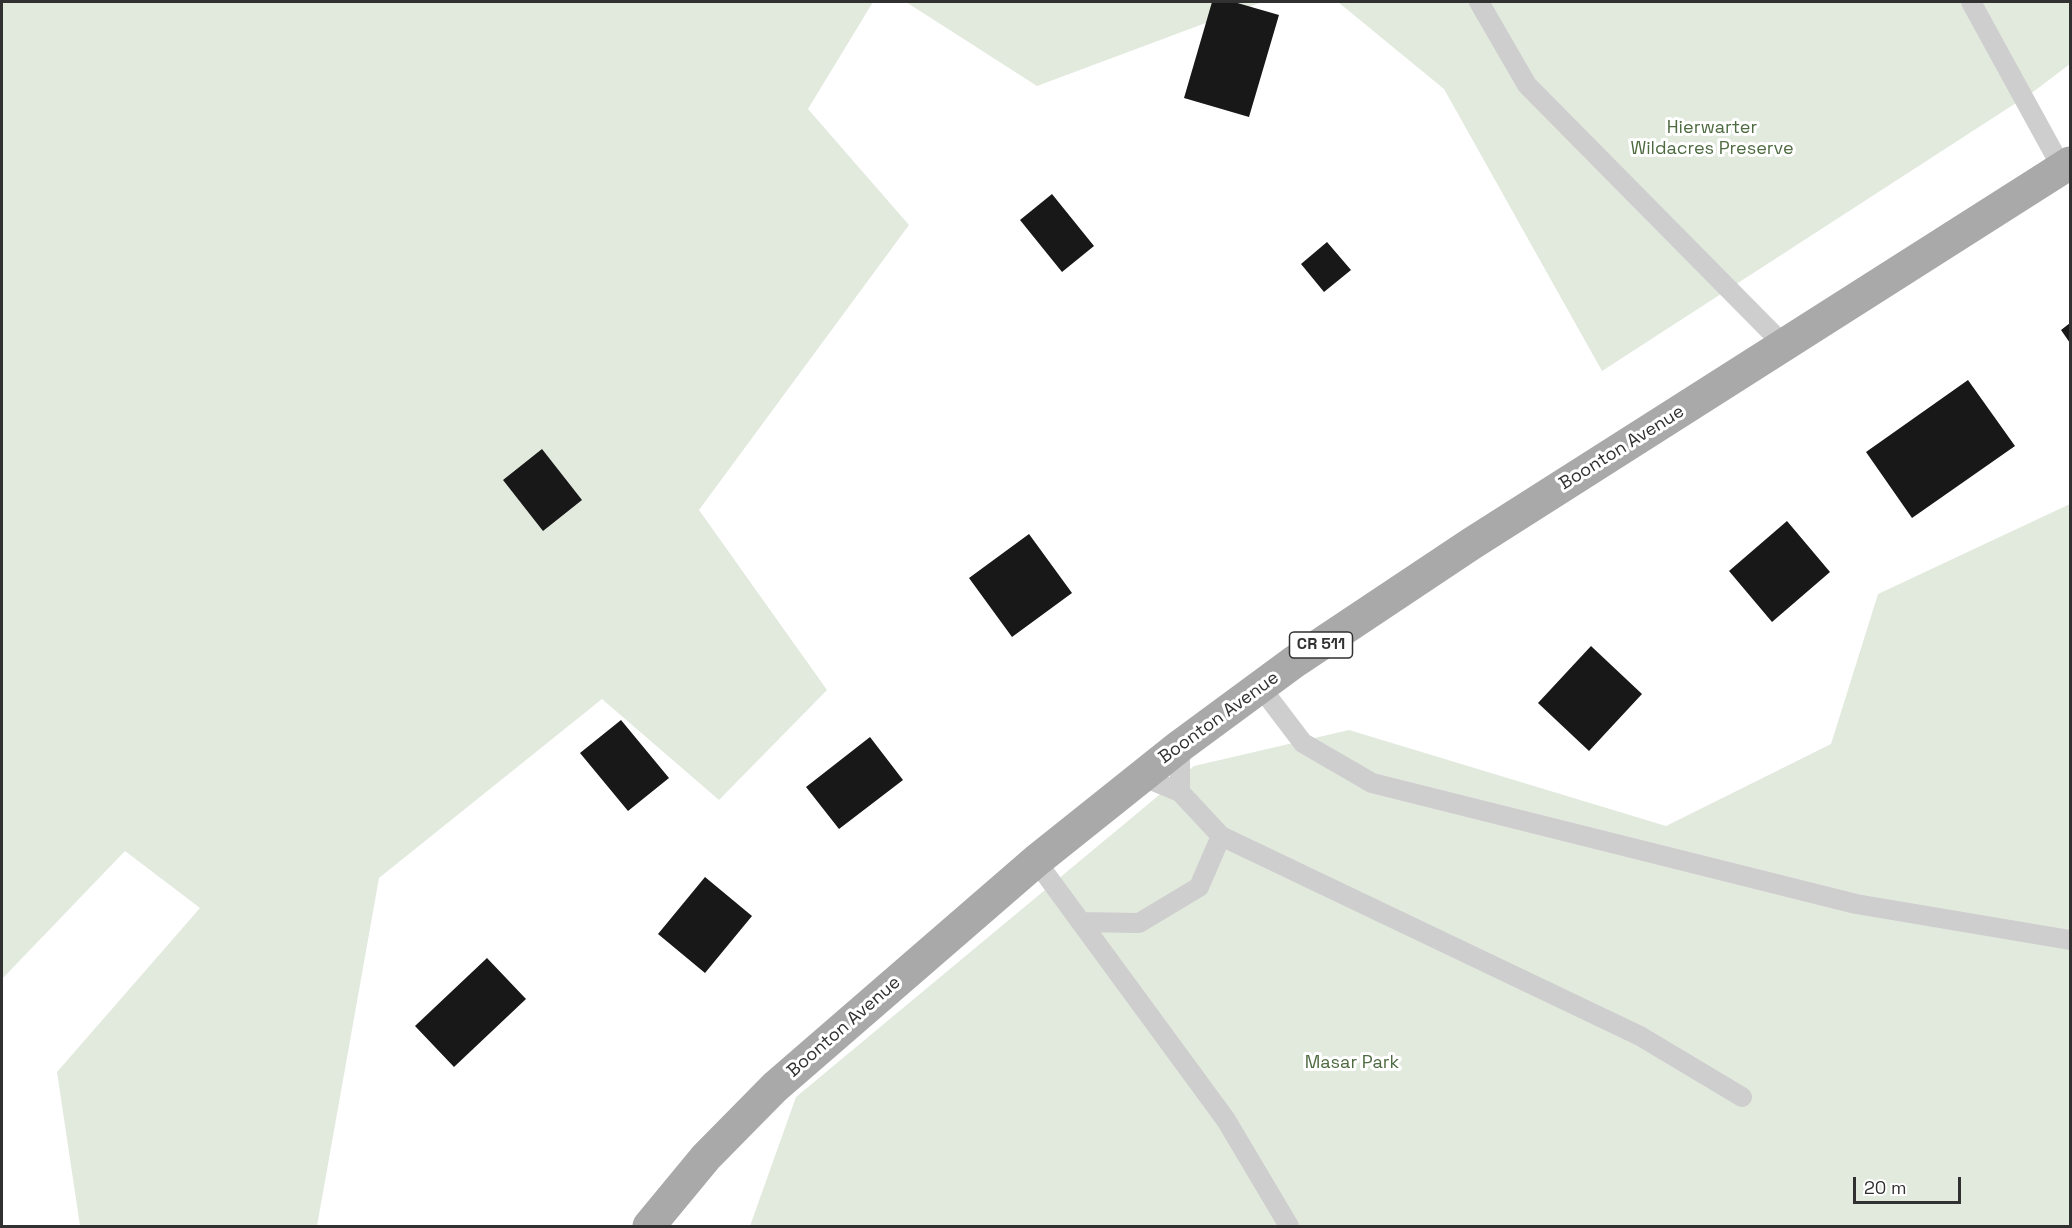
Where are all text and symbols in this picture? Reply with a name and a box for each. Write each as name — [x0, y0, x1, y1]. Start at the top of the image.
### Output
park label: Hierwarter Wildacres Preserve — [1630, 117, 1794, 160]
street label: Boonton Avenue — [1556, 401, 1688, 495]
road number: CR 511 — [1290, 632, 1352, 658]
street label: Boonton Avenue — [1155, 667, 1283, 769]
street label: Boonton Avenue — [783, 972, 905, 1082]
park label: Masar Park — [1305, 1052, 1399, 1074]
scale bar — [1856, 1165, 1964, 1203]
text: 20 m — [1864, 1176, 1907, 1199]

